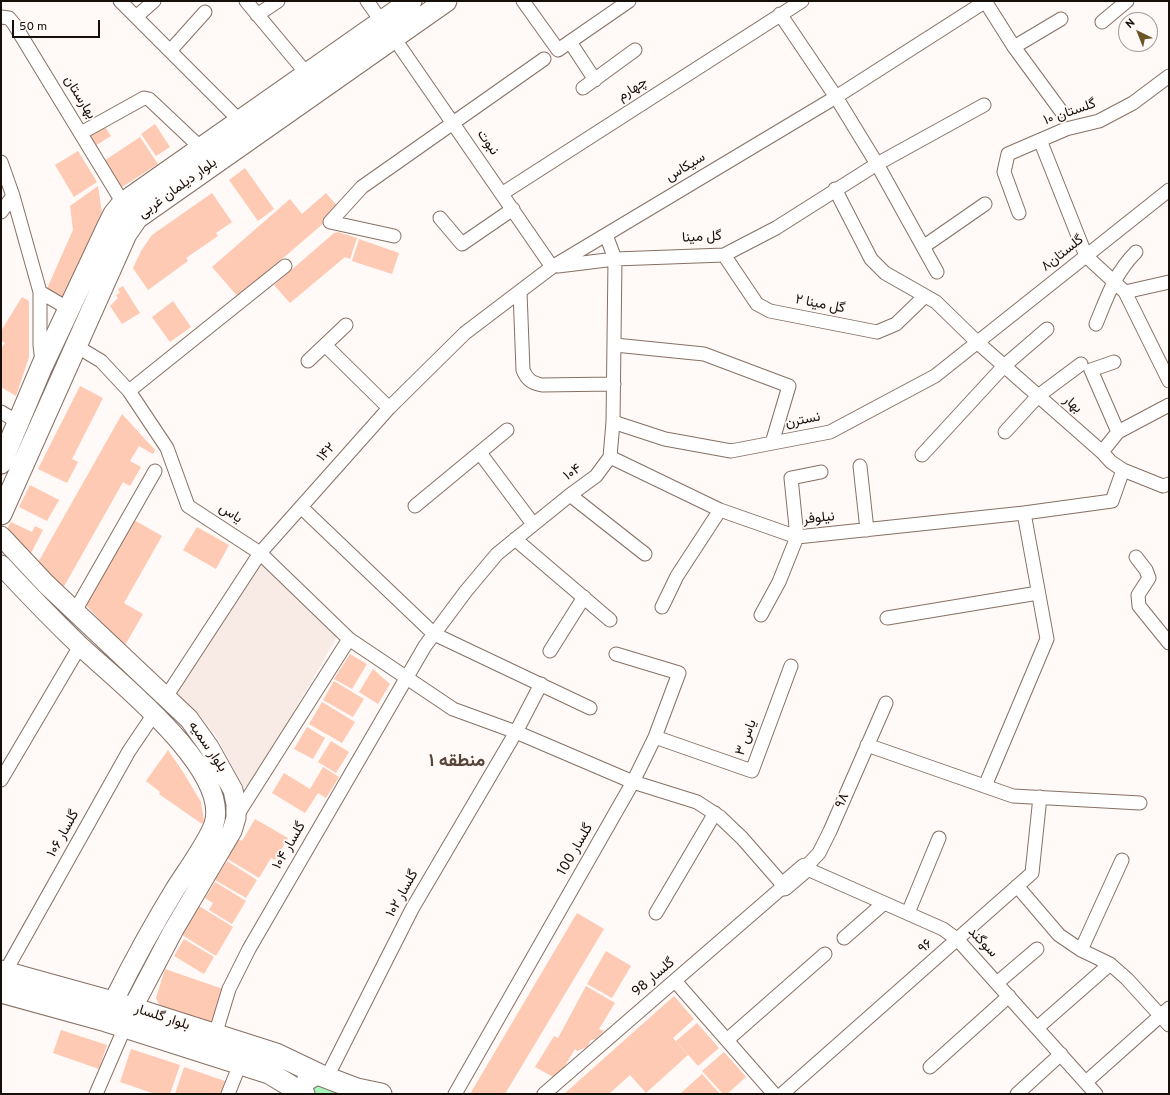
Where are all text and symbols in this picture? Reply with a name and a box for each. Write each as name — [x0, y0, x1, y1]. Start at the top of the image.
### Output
scale bar — [14, 12, 102, 38]
north arrow — [1118, 12, 1158, 52]
text: N — [1123, 16, 1138, 32]
text: 50 m — [19, 19, 47, 35]
street label: بهارستان — [59, 73, 99, 123]
street label: چهارم — [615, 74, 651, 106]
street label: گلستان ۱۰ — [1042, 96, 1098, 130]
street label: نبوت — [472, 127, 502, 159]
street label: سیکاس — [663, 150, 709, 186]
street label: بلوار دیلمان غربی — [135, 155, 221, 223]
street label: گل مینا — [682, 229, 722, 247]
street label: گلستان۸ — [1038, 232, 1088, 276]
street label: گل مینا ۲ — [794, 292, 846, 318]
street label: بهار — [1059, 392, 1085, 418]
street label: نسترن — [784, 409, 822, 433]
street label: ۱۴۲ — [314, 440, 340, 466]
street label: ۱۰۴ — [561, 461, 585, 485]
street label: یاس — [215, 500, 245, 528]
street label: نیلوفر — [802, 509, 836, 529]
street label: بلوار سمیه — [184, 718, 230, 776]
street label: یاس ۳ — [733, 718, 761, 758]
district label: منطقه ۱ — [429, 751, 485, 773]
street label: ۹۸ — [832, 791, 854, 811]
street label: گلسار ۱۰۶ — [44, 808, 84, 860]
street label: گلسار ۱۰۴ — [270, 819, 310, 873]
street label: گلسار 100 — [554, 821, 598, 879]
street label: گلسار ۱۰۲ — [383, 867, 423, 921]
street label: سوگند — [964, 924, 1000, 962]
street label: ۹۶ — [915, 936, 937, 958]
street label: گلسار 98 — [629, 955, 679, 1001]
street label: بلوار گلسار — [132, 1001, 192, 1035]

